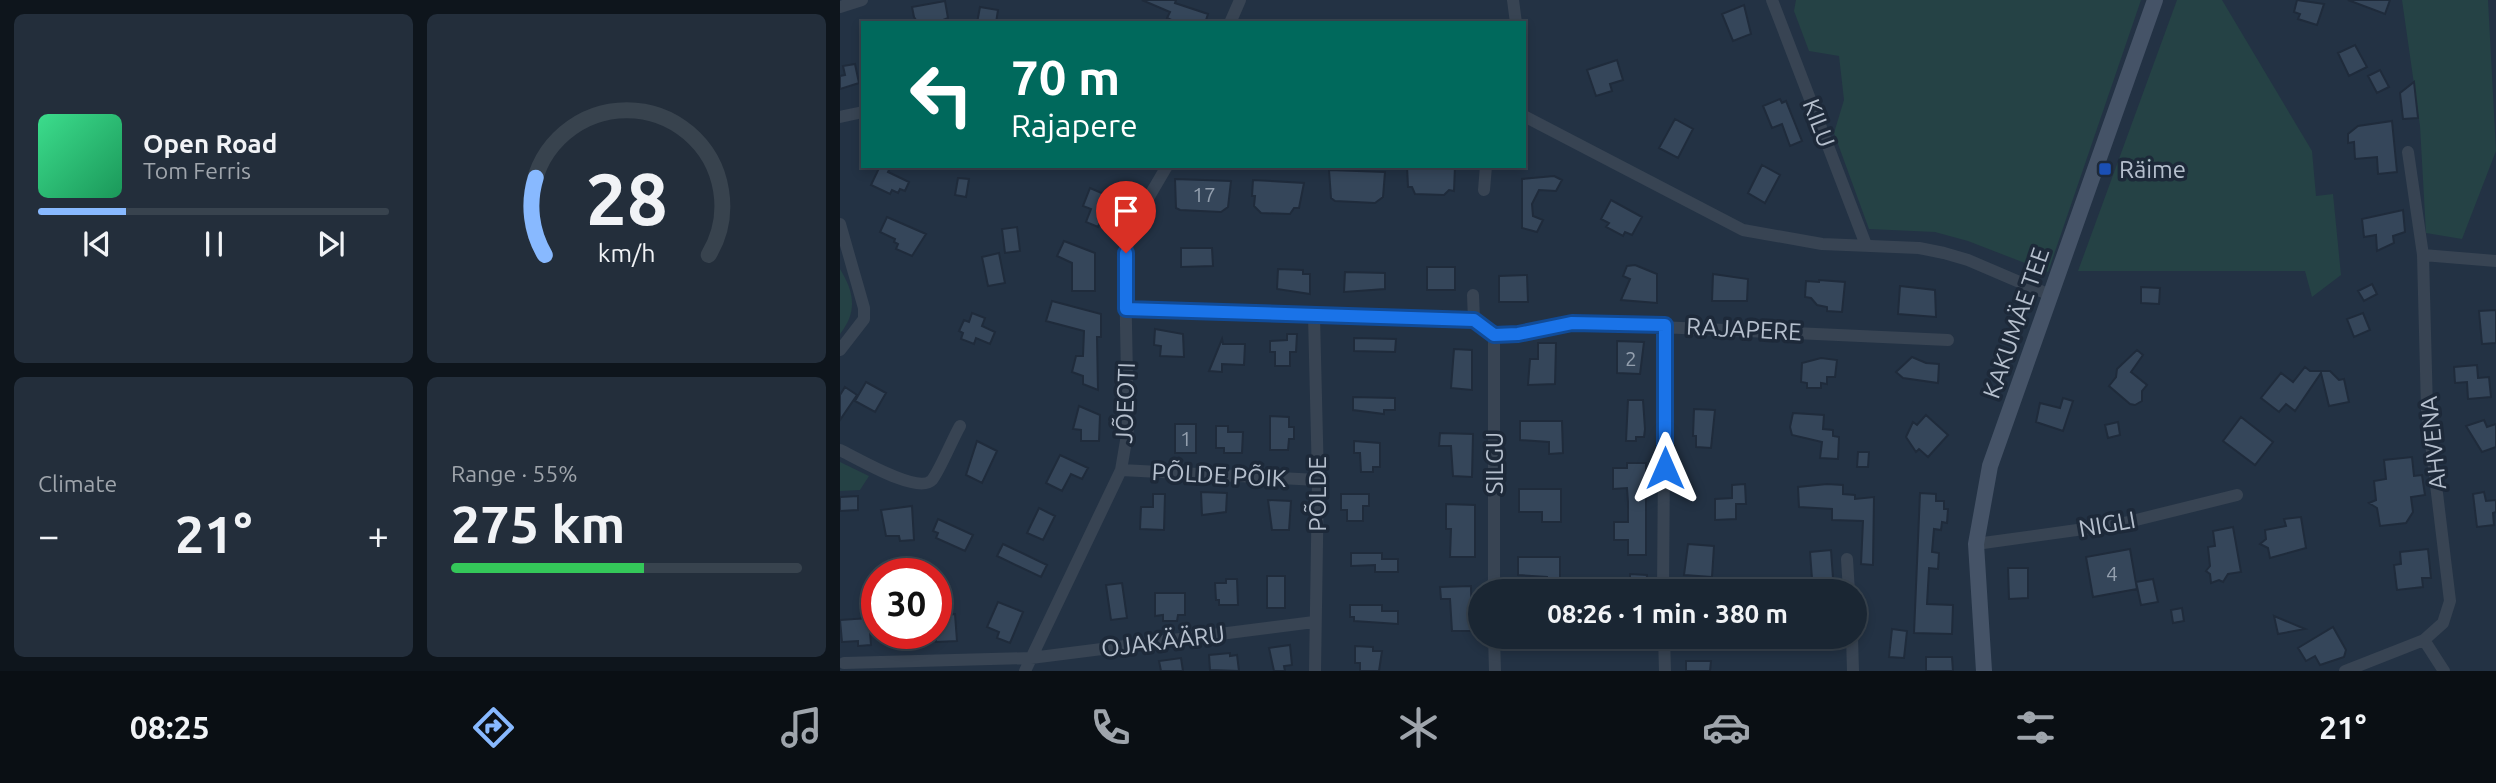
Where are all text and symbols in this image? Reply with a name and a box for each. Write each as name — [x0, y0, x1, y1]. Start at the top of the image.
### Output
icon: left — [896, 49, 987, 140]
text: 70 m — [1011, 49, 1120, 104]
street label: KILU — [1798, 95, 1840, 151]
text: Rajapere — [1011, 107, 1138, 143]
text: Open Road — [143, 129, 277, 158]
place label: Räime — [2119, 156, 2186, 183]
text: 28 — [585, 157, 668, 239]
text: Tom Ferris — [143, 158, 251, 183]
marker: Räime — [2097, 161, 2113, 177]
pin — [1096, 181, 1156, 253]
house number: 17 — [1192, 182, 1216, 206]
icon: arrive — [1107, 192, 1145, 230]
icon: previous — [78, 225, 116, 263]
icon: pause — [195, 225, 233, 263]
icon: next — [312, 225, 350, 263]
text: km/h — [598, 239, 655, 267]
street label: KAKUMÄE TEE — [1978, 244, 2054, 402]
street label: RAJAPERE — [1686, 312, 1802, 346]
house number: 2 — [1625, 346, 1637, 370]
street label: JÕEOTI — [1109, 362, 1140, 444]
street label: AHVENA — [2415, 395, 2451, 491]
house number: 1 — [1180, 426, 1192, 450]
position arrow — [1628, 431, 1702, 505]
street label: SILGU — [1481, 432, 1508, 494]
street label: PÕLDE — [1303, 456, 1331, 532]
street label: PÕLDE PÕIK — [1151, 457, 1287, 492]
text: Range · 55% — [451, 461, 578, 486]
text: Climate — [38, 471, 117, 496]
text: 275 km — [451, 495, 625, 553]
text: 21° — [175, 505, 252, 563]
street label: NIGLI — [2076, 506, 2138, 542]
text: − — [38, 514, 59, 556]
text: + — [368, 514, 389, 556]
speed limit sign: 30 — [861, 558, 952, 649]
house number: 4 — [2106, 561, 2118, 585]
text: 08:26 · 1 min · 380 m — [1547, 599, 1788, 628]
street label: OJAKÄÄRU — [1100, 620, 1226, 662]
icon: directions — [469, 703, 518, 752]
icon: music — [777, 703, 826, 752]
icon: phone — [1086, 703, 1135, 752]
icon: climate — [1394, 703, 1443, 752]
icon: car — [1702, 703, 1751, 752]
icon: filters — [2011, 703, 2060, 752]
text: 08:25 — [130, 709, 210, 745]
text: 21° — [2319, 709, 2366, 745]

